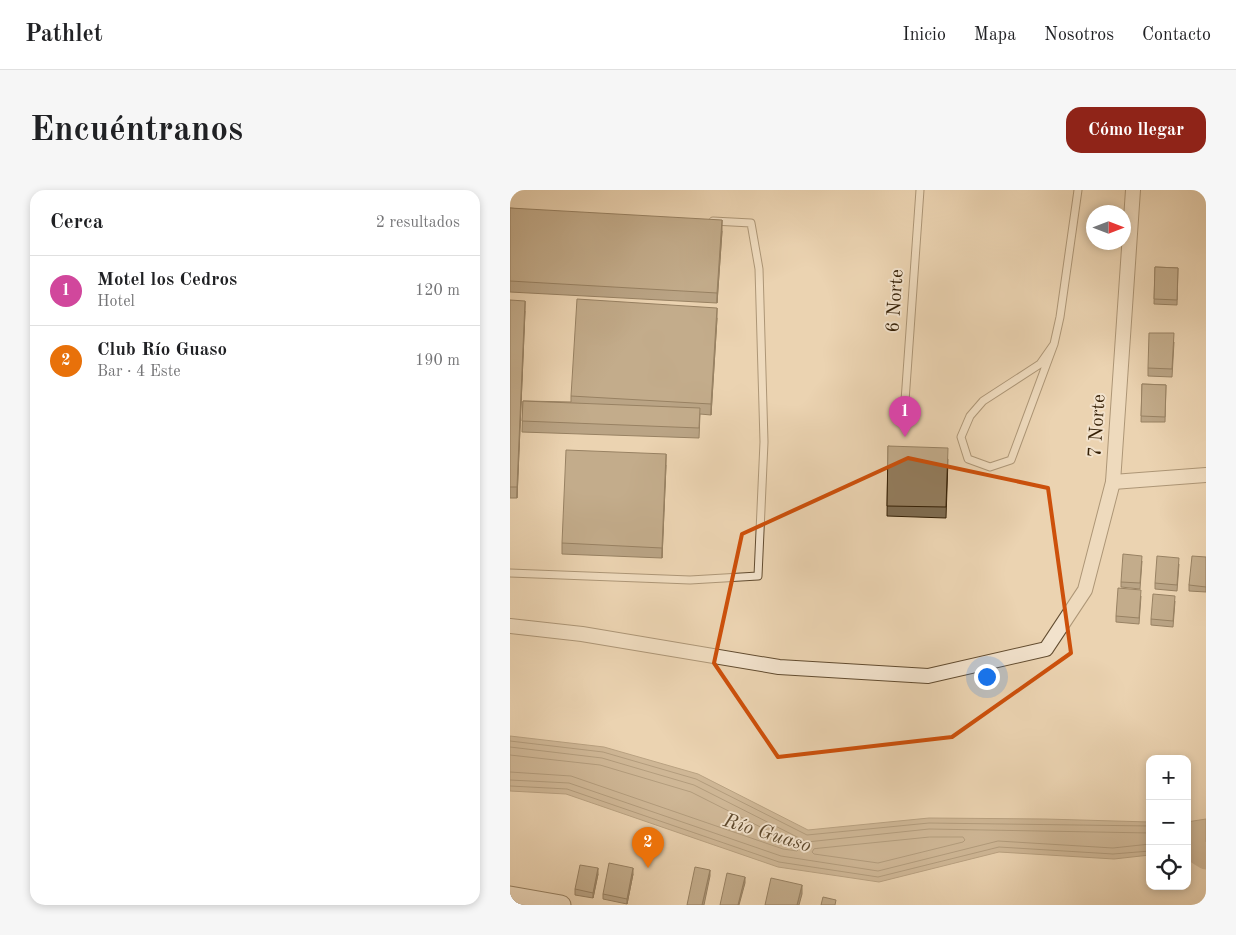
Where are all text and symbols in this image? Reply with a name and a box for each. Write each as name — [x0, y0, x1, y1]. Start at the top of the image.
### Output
text: Pathlet — [25, 23, 103, 47]
text: Inicio — [903, 26, 946, 44]
text: Mapa — [974, 26, 1016, 44]
text: Nosotros — [1044, 26, 1114, 44]
text: Contacto — [1142, 26, 1211, 44]
button: Cómo llegar — [1066, 107, 1206, 153]
text: Encuéntranos — [30, 113, 243, 148]
north arrow — [1086, 205, 1131, 250]
text: Cerca — [50, 212, 103, 233]
text: 2 resultados — [376, 215, 460, 231]
street label: 6 Norte — [884, 269, 908, 333]
text: Motel los Cedros — [97, 271, 237, 290]
text: 1 — [61, 283, 71, 299]
text: 120 m — [415, 283, 460, 299]
text: Hotel — [97, 294, 135, 310]
text: Club Río Guaso — [97, 341, 227, 360]
text: 2 — [61, 353, 71, 369]
text: 190 m — [415, 353, 460, 369]
text: Bar · 4 Este — [97, 364, 181, 380]
street label: 7 Norte — [1086, 394, 1110, 458]
pin: 1 — [889, 396, 921, 437]
your location — [974, 664, 1000, 690]
map controls — [1146, 755, 1191, 890]
button: + — [1146, 755, 1191, 800]
button: − — [1146, 800, 1191, 845]
water label: Río Guaso — [720, 811, 813, 857]
pin: 2 — [632, 827, 664, 868]
button: locate — [1146, 845, 1191, 890]

